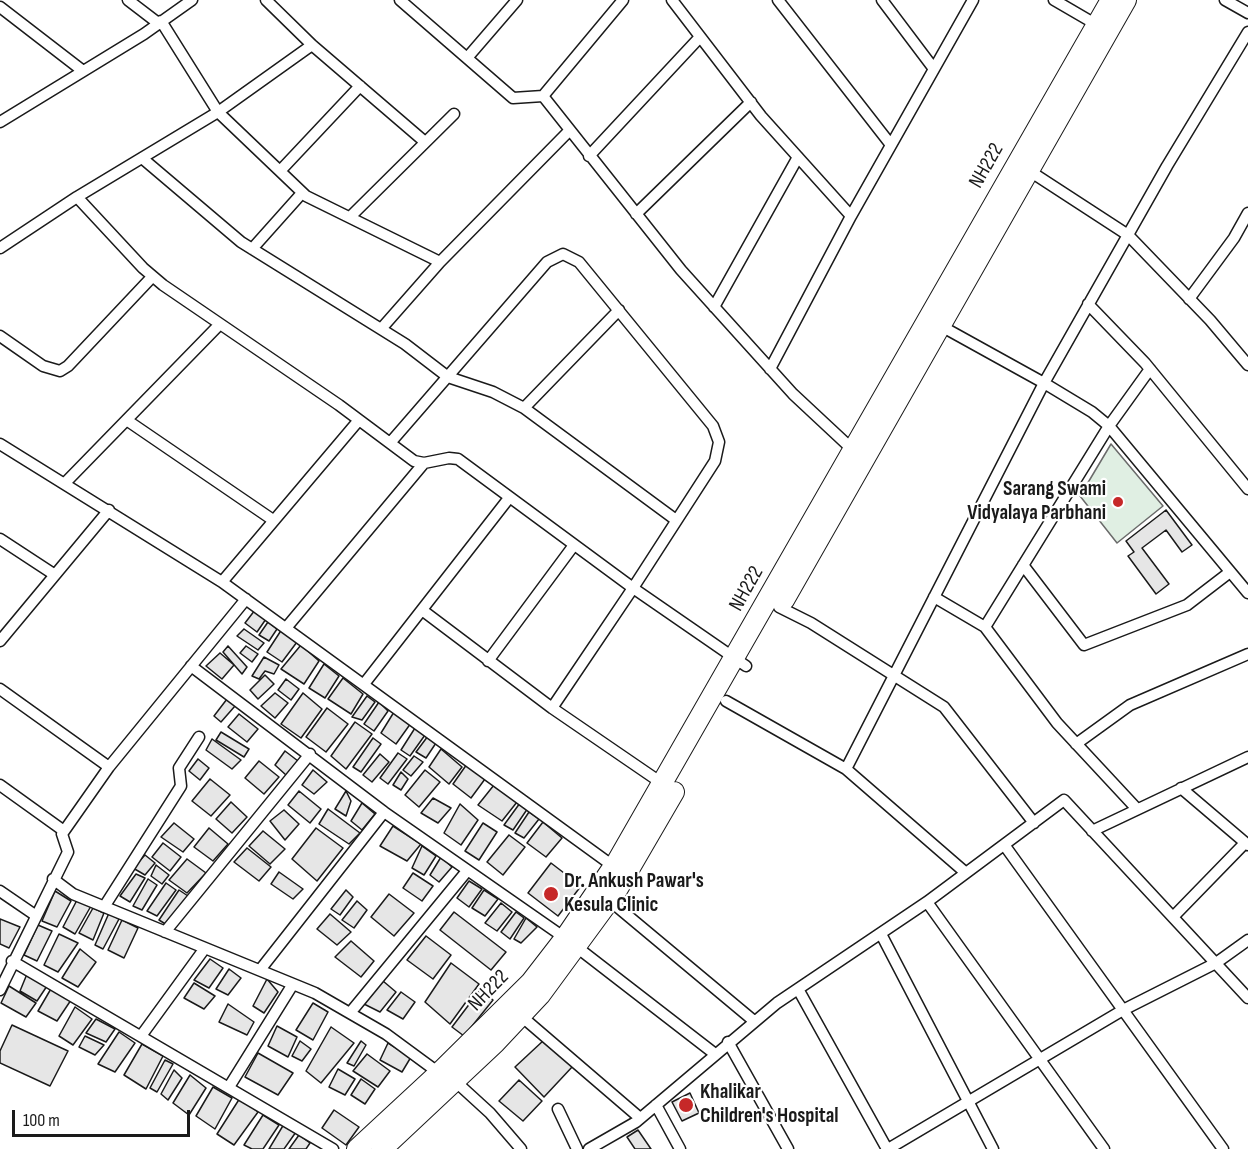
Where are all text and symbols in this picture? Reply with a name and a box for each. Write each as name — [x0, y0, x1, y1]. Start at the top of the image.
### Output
street label: NH222 — [964, 139, 1010, 193]
place label: Sarang Swami Vidyalaya Parbhani — [967, 477, 1106, 527]
marker: Sarang Swami Vidyalaya Parbhani — [1111, 495, 1125, 509]
street label: NH222 — [724, 562, 770, 616]
place label: Dr. Ankush Pawar's Kesula Clinic — [564, 869, 704, 919]
marker: Dr. Ankush Pawar's Kesula Clinic — [542, 885, 560, 903]
street label: NH222 — [463, 965, 515, 1017]
place label: Khalikar Children's Hospital — [700, 1080, 838, 1130]
marker: Khalikar Children's Hospital — [677, 1096, 695, 1114]
scale bar — [15, 1098, 194, 1136]
text: 100 m — [23, 1110, 60, 1131]

